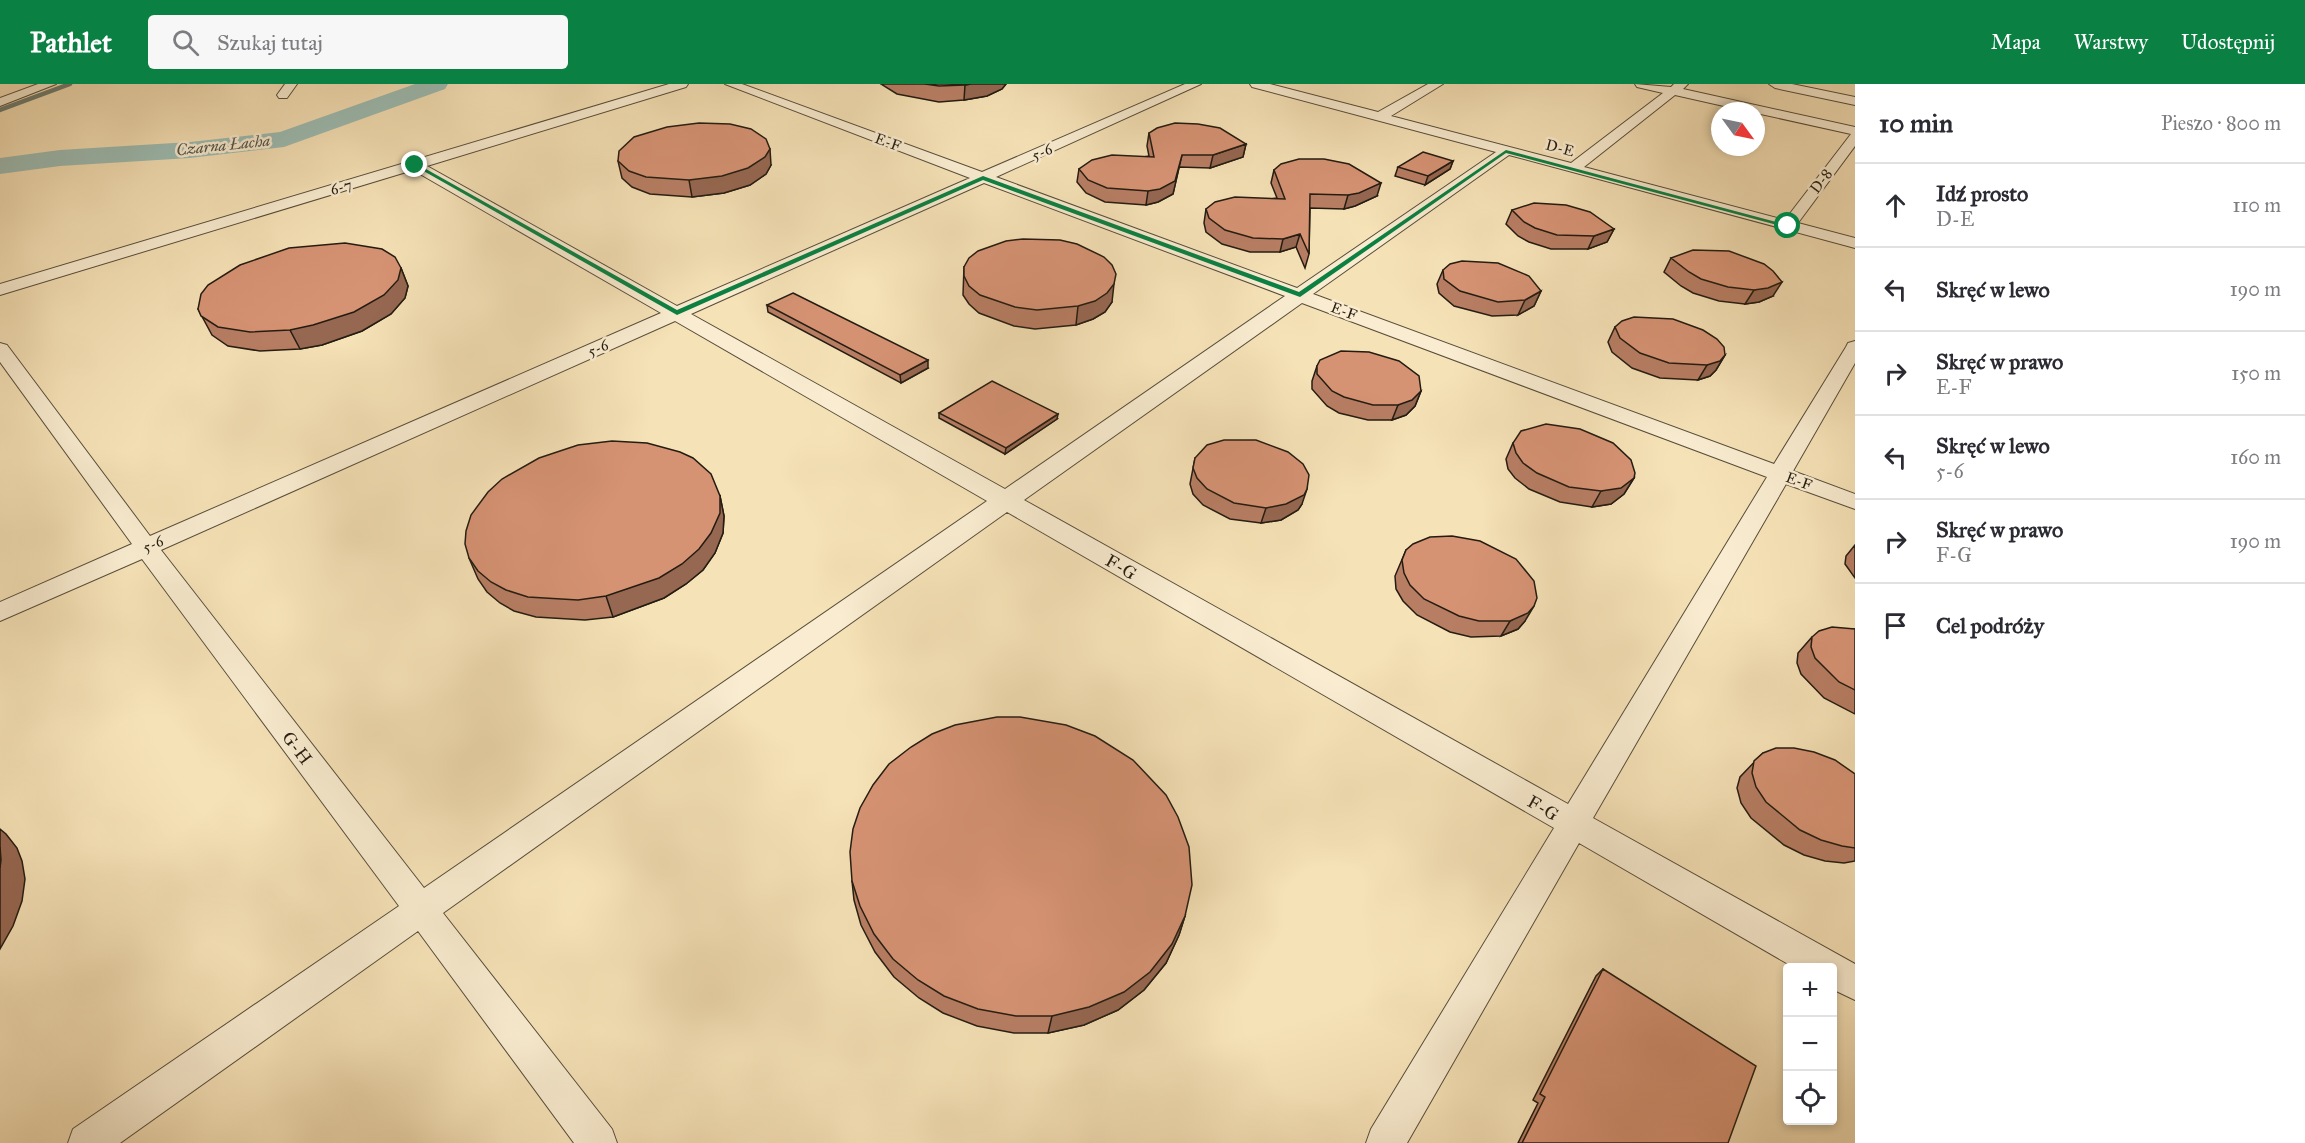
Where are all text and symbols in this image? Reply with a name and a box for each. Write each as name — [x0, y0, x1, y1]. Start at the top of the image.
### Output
search box — [148, 15, 568, 69]
text: Pathlet — [30, 25, 112, 60]
icon: search — [169, 26, 202, 59]
text: Szukaj tutaj — [217, 29, 323, 56]
text: Mapa — [1991, 29, 2041, 55]
text: Warstwy — [2074, 29, 2148, 55]
text: Udostępnij — [2181, 29, 2275, 55]
north arrow — [1711, 102, 1765, 156]
text: 10 min — [1879, 107, 1953, 139]
text: Pieszo · 800 m — [2161, 111, 2281, 135]
street label: E-F — [872, 129, 904, 155]
water label: Czarna Łacha — [175, 131, 271, 159]
street label: D-E — [1544, 136, 1576, 160]
street label: 5-6 — [1029, 139, 1056, 164]
route end — [401, 151, 427, 177]
street label: D-8 — [1806, 165, 1836, 197]
street label: 6-7 — [328, 175, 354, 199]
text: Idź prosto — [1936, 180, 2028, 207]
icon: ahead — [1879, 189, 1912, 222]
text: 110 m — [2233, 193, 2281, 217]
text: D-E — [1936, 207, 1974, 231]
route start — [1774, 212, 1800, 238]
icon: left — [1879, 273, 1912, 306]
text: Skręć w lewo — [1936, 276, 2050, 303]
text: 190 m — [2230, 277, 2281, 301]
street label: E-F — [1328, 298, 1360, 324]
street label: 5-6 — [585, 335, 612, 360]
text: Skręć w prawo — [1936, 348, 2063, 375]
icon: right — [1879, 357, 1912, 390]
text: 150 m — [2231, 361, 2281, 385]
text: E-F — [1936, 375, 1972, 399]
text: Skręć w lewo — [1936, 432, 2050, 459]
icon: left — [1879, 441, 1912, 474]
text: 160 m — [2230, 445, 2281, 469]
text: 5-6 — [1936, 459, 1964, 483]
street label: E-F — [1783, 468, 1815, 494]
text: Skręć w prawo — [1936, 516, 2063, 543]
icon: right — [1879, 525, 1912, 558]
text: 190 m — [2230, 529, 2281, 553]
street label: 5-6 — [140, 531, 167, 556]
text: F-G — [1936, 543, 1972, 567]
street label: F-G — [1102, 549, 1140, 585]
icon: arrive — [1879, 609, 1912, 642]
text: Cel podróży — [1936, 612, 2044, 639]
street label: G-H — [277, 727, 317, 769]
street label: F-G — [1524, 790, 1562, 826]
map controls — [1783, 963, 1837, 1125]
button: + — [1783, 963, 1837, 1017]
button: − — [1783, 1017, 1837, 1071]
button: locate — [1783, 1071, 1837, 1125]

